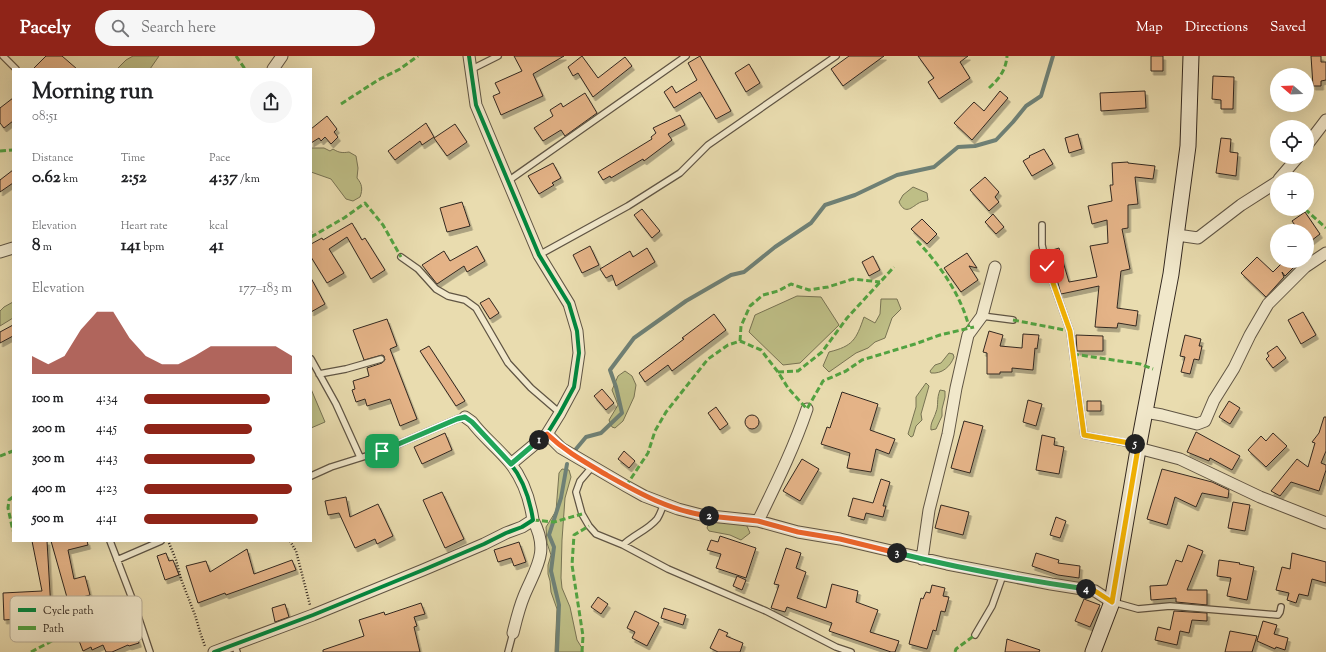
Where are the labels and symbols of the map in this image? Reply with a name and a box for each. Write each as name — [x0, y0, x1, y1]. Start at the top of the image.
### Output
north arrow — [1270, 68, 1314, 112]
pin — [1030, 249, 1064, 283]
pin: 1 — [529, 430, 549, 450]
pin — [365, 434, 399, 468]
pin: 5 — [1125, 434, 1145, 454]
pin: 2 — [699, 506, 719, 526]
pin: 3 — [887, 543, 907, 563]
pin: 4 — [1076, 579, 1096, 599]
legend — [10, 596, 142, 642]
text: Cycle path — [43, 603, 94, 619]
text: Path — [43, 621, 65, 637]

